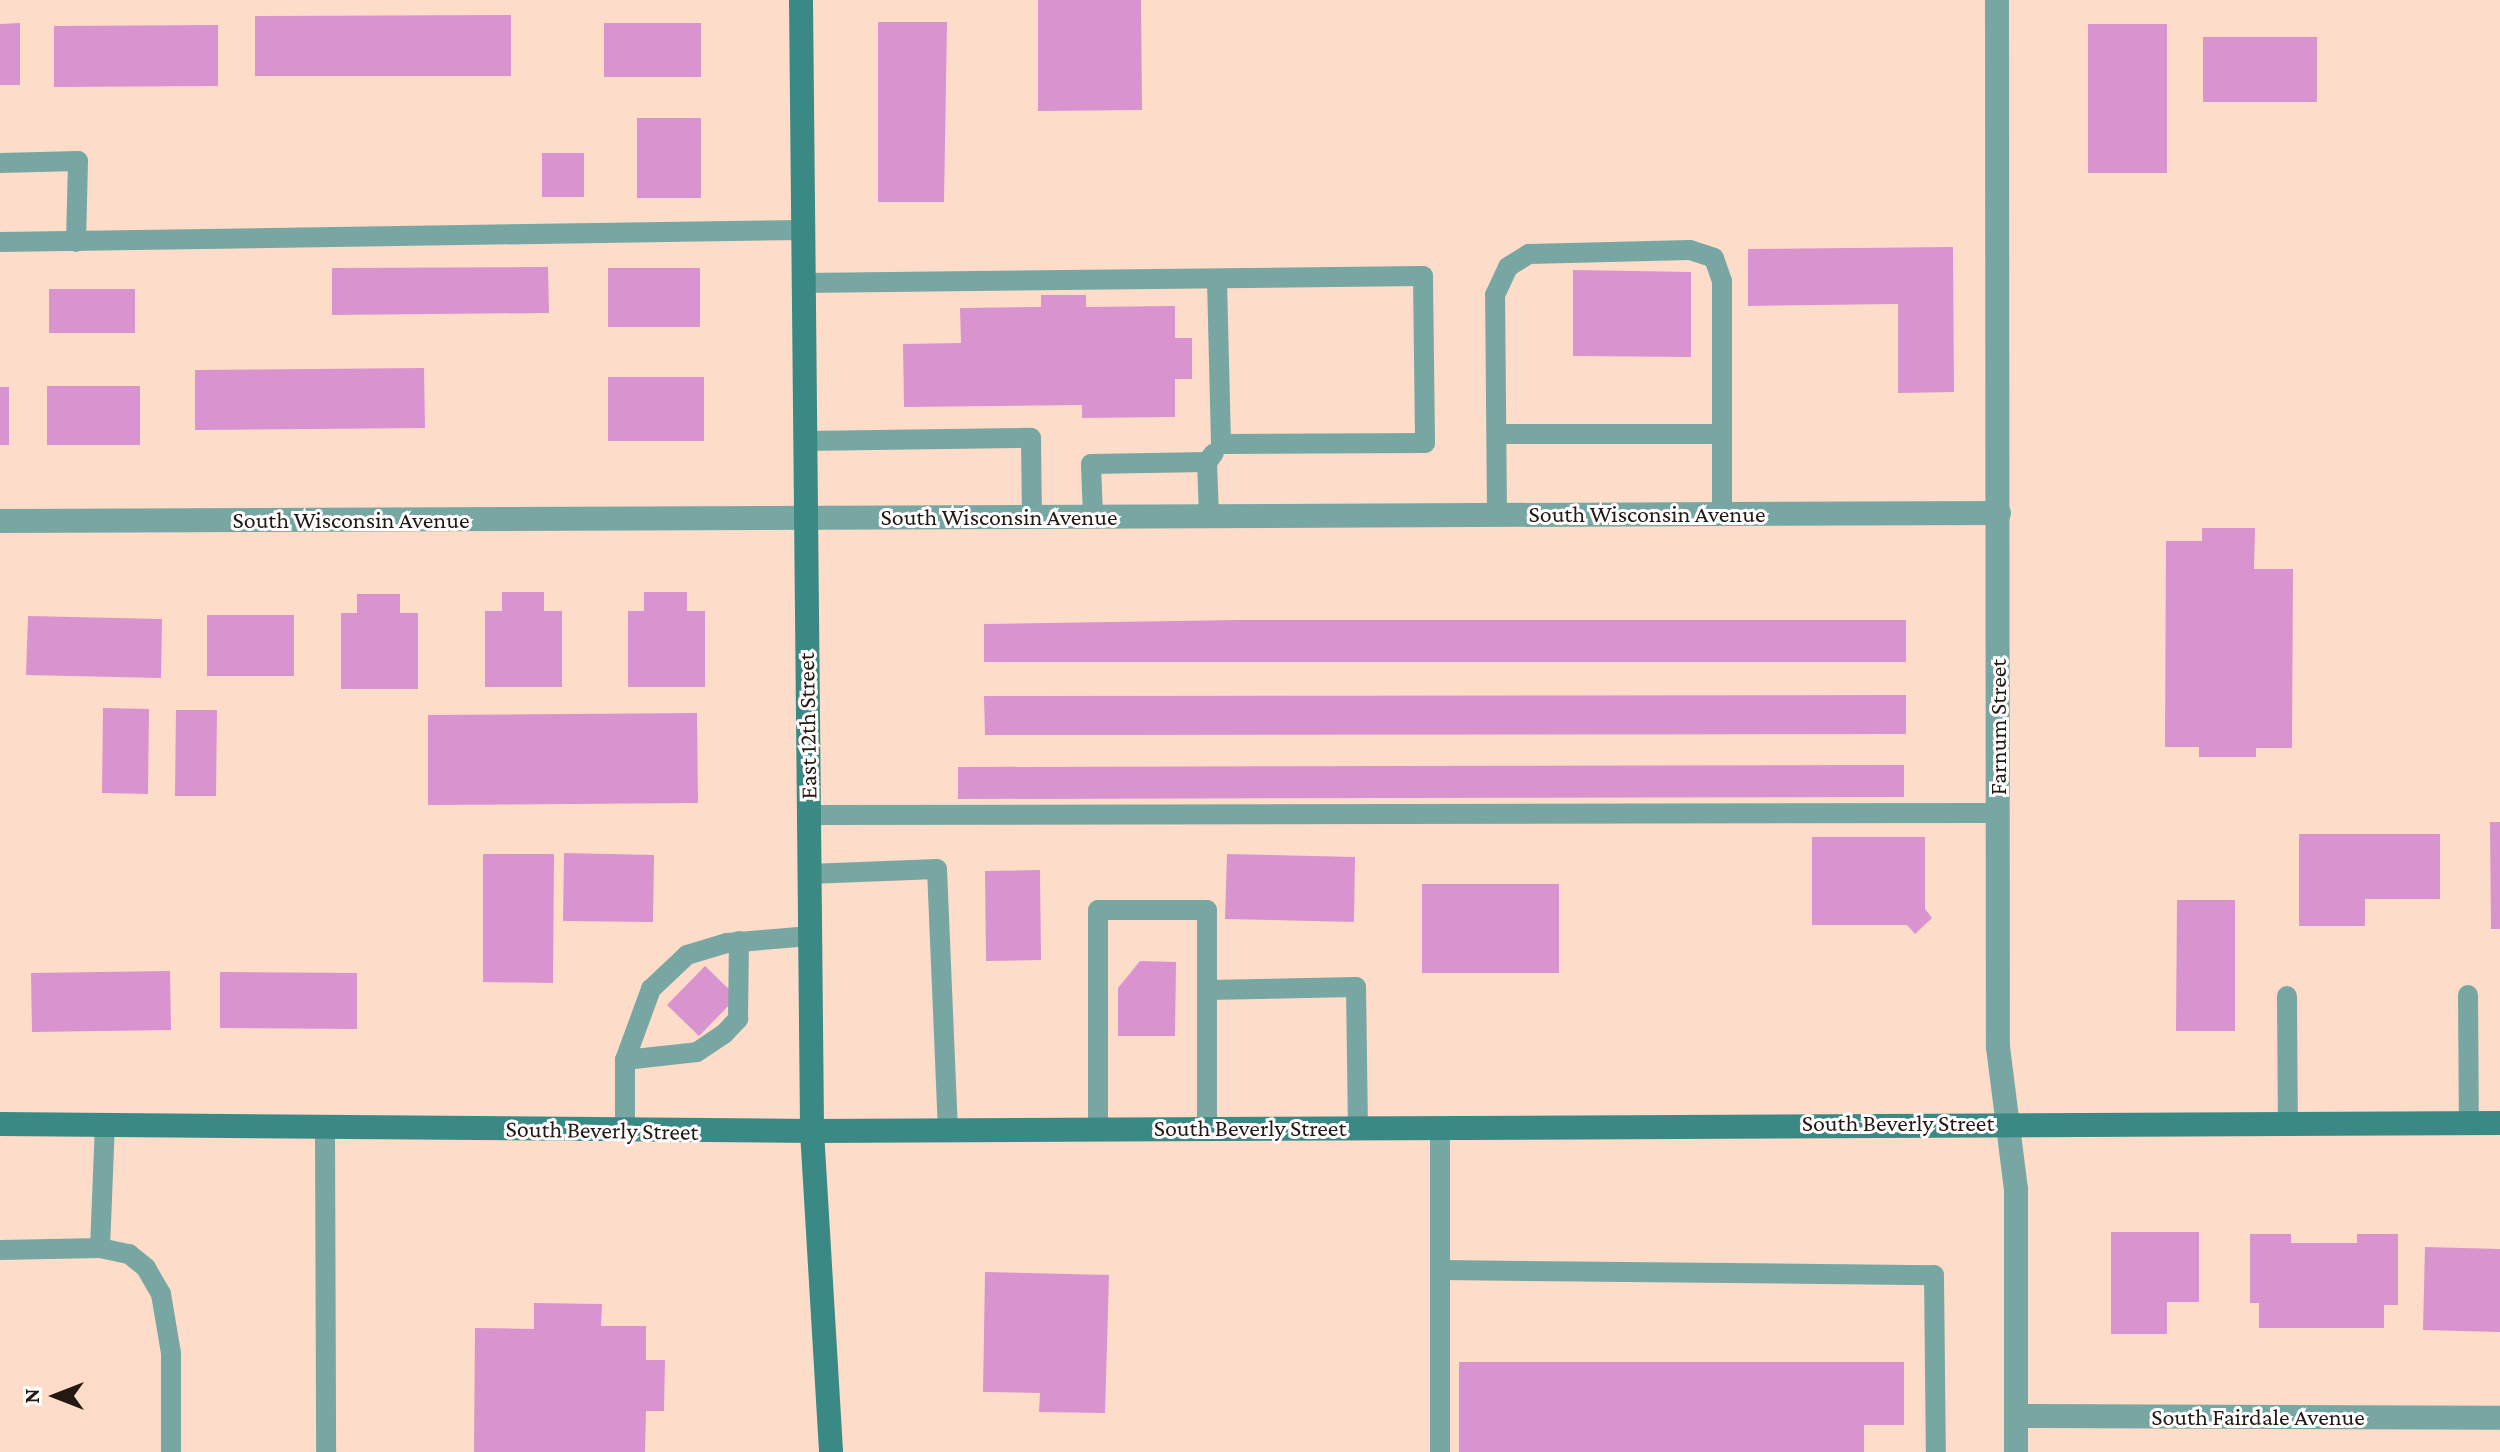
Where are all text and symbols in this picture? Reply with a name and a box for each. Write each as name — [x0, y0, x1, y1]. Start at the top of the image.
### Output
street label: South Wisconsin Avenue — [1529, 500, 1765, 528]
street label: South Wisconsin Avenue — [881, 503, 1117, 531]
street label: South Wisconsin Avenue — [233, 506, 469, 534]
street label: East 12th Street — [791, 652, 823, 800]
street label: Farnum Street — [1984, 659, 2012, 795]
street label: South Beverly Street — [1802, 1109, 1994, 1137]
street label: South Beverly Street — [505, 1114, 699, 1146]
street label: South Beverly Street — [1154, 1114, 1346, 1142]
north arrow — [16, 1356, 96, 1436]
text: N — [19, 1389, 44, 1404]
street label: South Fairdale Avenue — [2151, 1403, 2365, 1431]

